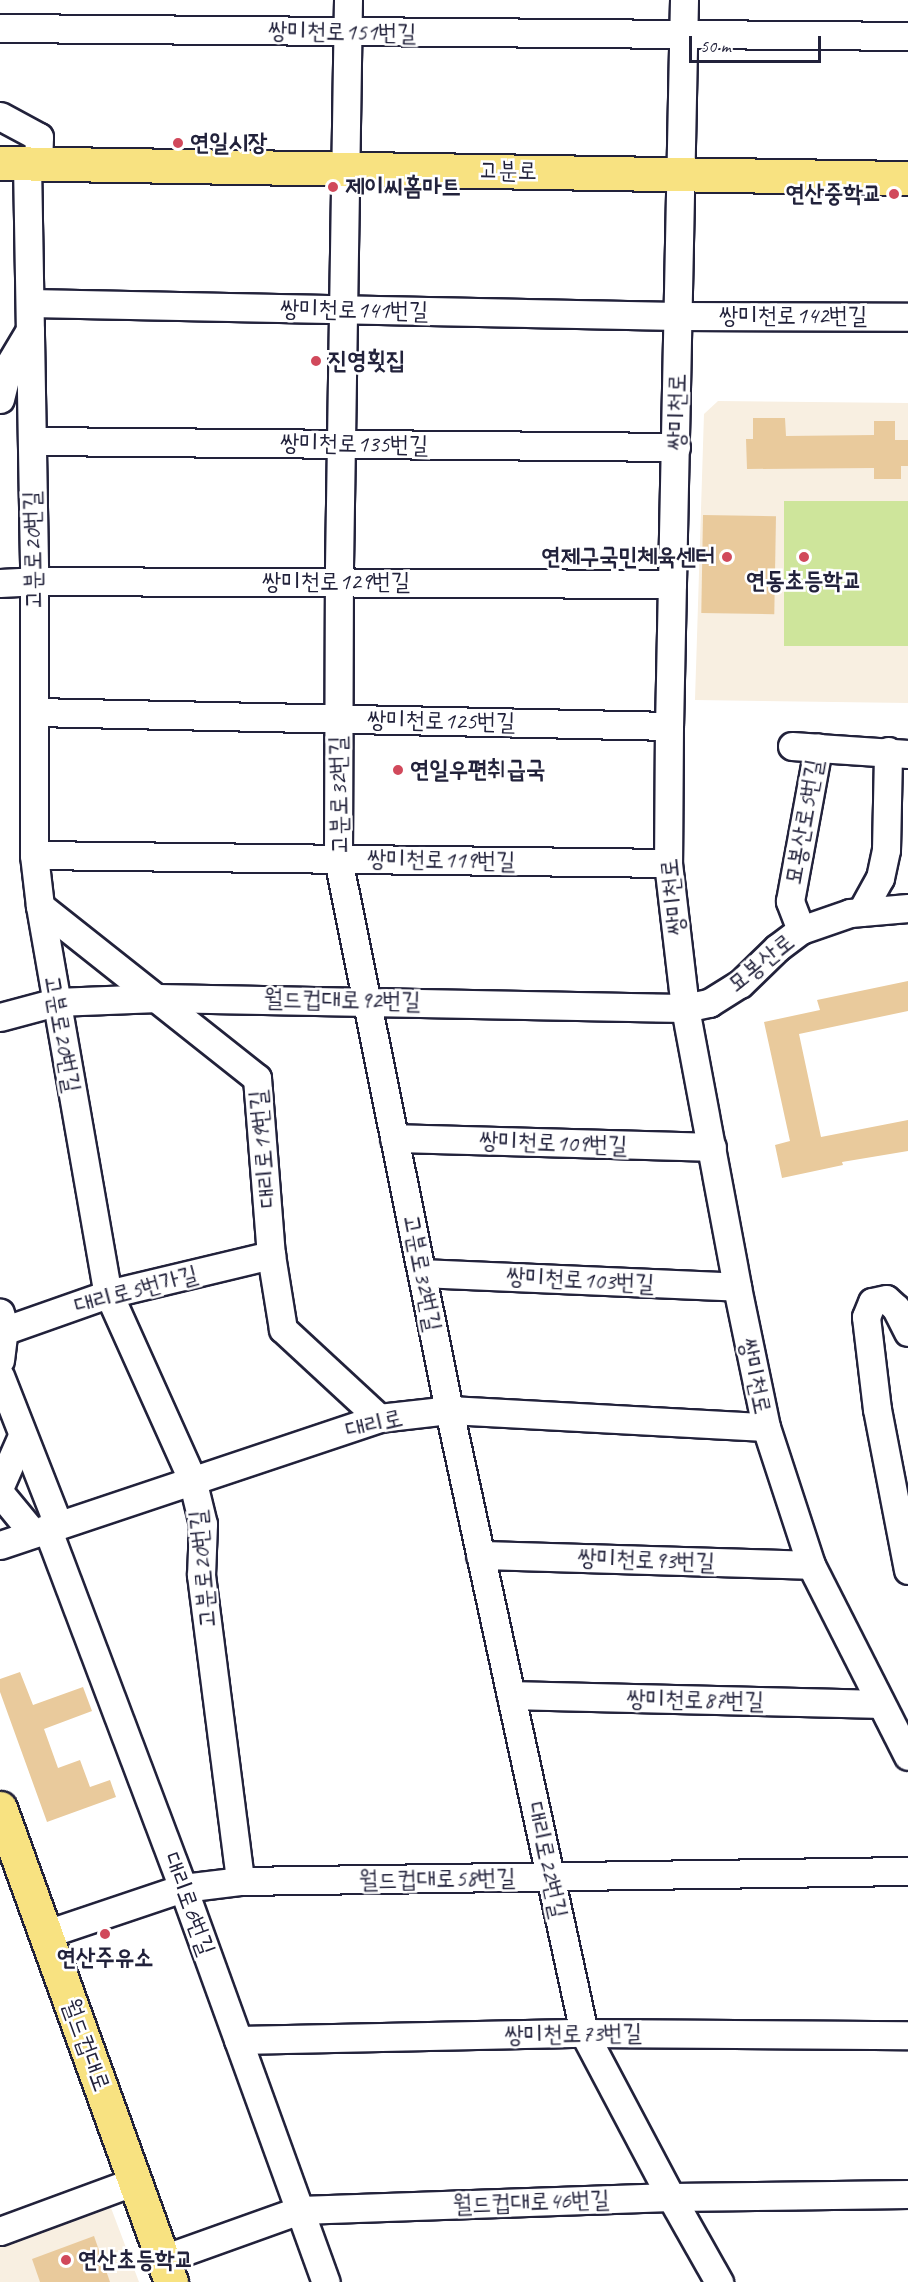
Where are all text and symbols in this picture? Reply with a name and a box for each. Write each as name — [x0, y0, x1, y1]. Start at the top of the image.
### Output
street label: 쌍미천로151번길 — [268, 16, 416, 48]
scale bar — [692, 24, 824, 62]
text: 50 m — [700, 35, 731, 57]
place label: 연일시장 — [190, 129, 267, 157]
marker: 연일시장 — [171, 136, 185, 150]
street label: 고분로 — [479, 156, 537, 186]
place label: 제이씨홈마트 — [345, 173, 461, 201]
marker: 제이씨홈마트 — [326, 180, 340, 194]
place label: 연산중학교 — [785, 180, 882, 208]
marker: 연산중학교 — [887, 187, 901, 201]
street label: 쌍미천로141번길 — [280, 294, 428, 326]
street label: 쌍미천로142번길 — [719, 302, 867, 330]
place label: 진영횟집 — [328, 347, 405, 375]
marker: 진영횟집 — [309, 354, 323, 368]
street label: 쌍미천로 — [662, 373, 692, 451]
street label: 쌍미천로135번길 — [280, 428, 428, 460]
street label: 고분로20번길 — [18, 491, 48, 609]
place label: 연제구국민체육센터 — [541, 543, 715, 571]
marker: 연제구국민체육센터 — [720, 550, 734, 564]
marker: 연동초등학교 — [797, 550, 811, 564]
place label: 연동초등학교 — [746, 567, 862, 595]
street label: 쌍미천로129번길 — [262, 568, 410, 596]
street label: 쌍미천로125번길 — [367, 705, 515, 737]
street label: 고분로32번길 — [324, 736, 354, 854]
place label: 연일우편취급국 — [410, 756, 545, 784]
street label: 묘봉산로5번길 — [779, 757, 829, 887]
marker: 연일우편취급국 — [391, 763, 405, 777]
street label: 쌍미천로119번길 — [367, 844, 515, 876]
street label: 쌍미천로 — [655, 857, 691, 937]
street label: 묘봉산로 — [722, 928, 800, 998]
street label: 고분로20번길 — [38, 973, 86, 1095]
street label: 월드컵대로92번길 — [263, 984, 421, 1016]
street label: 대리로19번길 — [244, 1089, 282, 1209]
street label: 쌍미천로109번길 — [478, 1126, 628, 1160]
street label: 고분로32번길 — [397, 1212, 447, 1334]
street label: 대리로5번가길 — [71, 1260, 201, 1320]
street label: 쌍미천로103번길 — [505, 1262, 655, 1298]
street label: 쌍미천로 — [733, 1335, 777, 1417]
street label: 대리로 — [343, 1403, 405, 1445]
street label: 고분로20번길 — [184, 1509, 222, 1629]
street label: 쌍미천로93번길 — [577, 1543, 715, 1577]
street label: 쌍미천로87번길 — [626, 1684, 764, 1716]
street label: 대리로22번길 — [521, 1799, 573, 1921]
street label: 대리로6번길 — [157, 1849, 221, 1959]
street label: 월드컵대로58번길 — [358, 1863, 516, 1895]
marker: 연산주유소 — [98, 1927, 112, 1941]
place label: 연산주유소 — [57, 1944, 153, 1972]
street label: 월드컵대로 — [56, 1995, 116, 2095]
street label: 쌍미천로73번길 — [504, 2018, 642, 2050]
street label: 월드컵대로46번길 — [452, 2185, 610, 2219]
place label: 연산초등학교 — [78, 2246, 194, 2274]
marker: 연산초등학교 — [59, 2253, 73, 2267]

